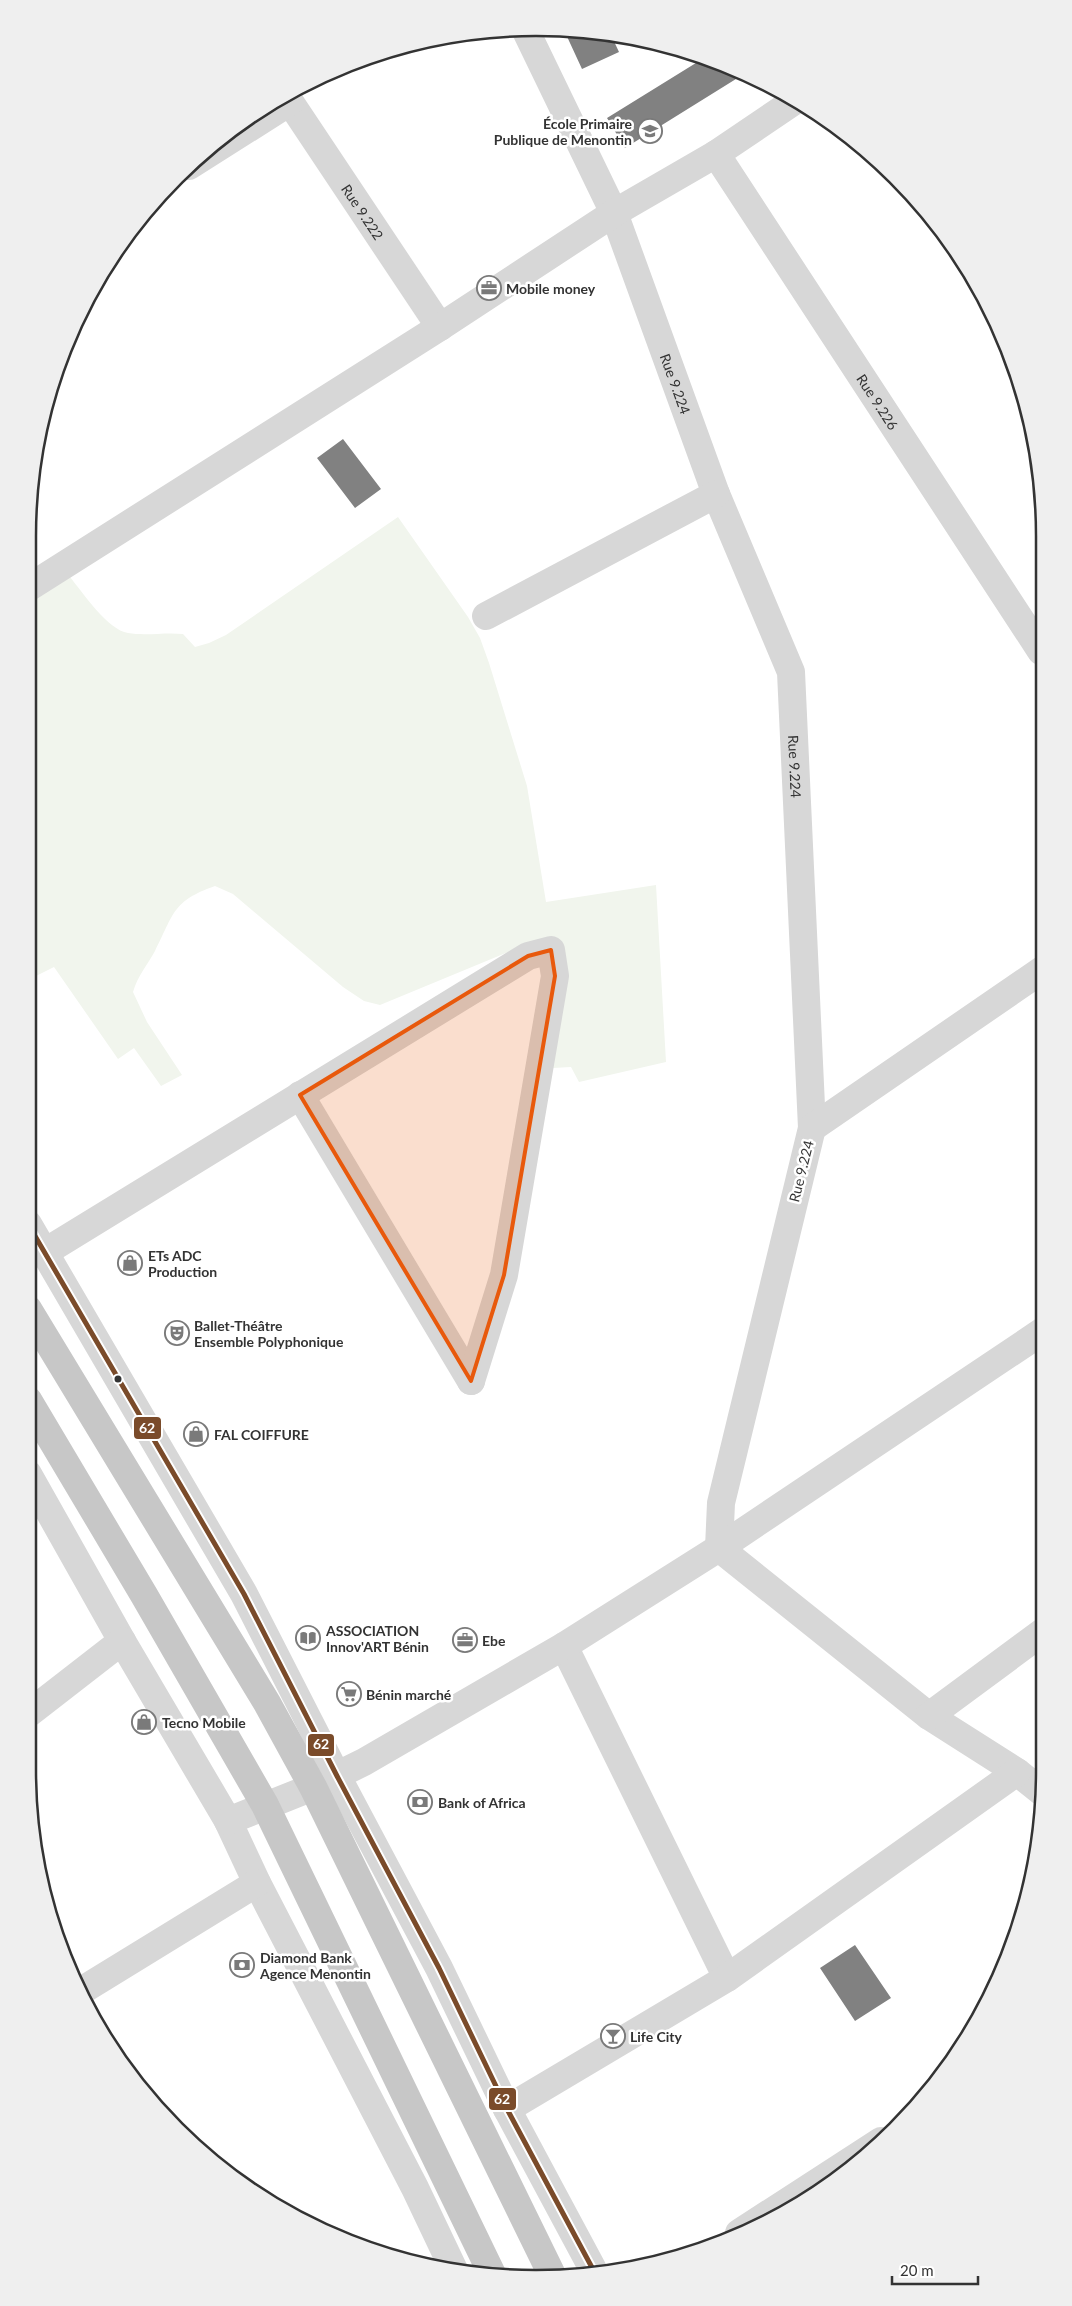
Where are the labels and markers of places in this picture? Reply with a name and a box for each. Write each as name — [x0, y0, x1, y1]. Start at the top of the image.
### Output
place label: École Primaire Publique de Menontin — [494, 115, 633, 148]
school or university icon: École Primaire Publique de Menontin — [637, 118, 663, 144]
office icon: Mobile money — [476, 275, 502, 301]
place label: Mobile money — [506, 280, 596, 297]
place label: ETs ADC Production — [148, 1247, 217, 1280]
shop icon: ETs ADC Production — [117, 1250, 143, 1276]
place label: Ballet-Théâtre Ensemble Polyphonique — [194, 1317, 344, 1350]
theatre icon: Ballet-Théâtre Ensemble Polyphonique — [164, 1320, 190, 1346]
unlabelled marker — [113, 1374, 123, 1384]
shop icon: FAL COIFFURE — [183, 1421, 209, 1447]
place label: FAL COIFFURE — [214, 1426, 309, 1443]
place label: ASSOCIATION Innov'ART Bénin — [325, 1622, 429, 1655]
library icon: ASSOCIATION Innov'ART Bénin — [295, 1625, 321, 1651]
office icon: Ebe — [452, 1627, 478, 1653]
place label: Ebe — [482, 1632, 506, 1649]
supermarket icon: Bénin marché — [336, 1681, 362, 1707]
place label: Bénin marché — [366, 1686, 452, 1703]
shop icon: Tecno Mobile — [131, 1709, 157, 1735]
place label: Tecno Mobile — [162, 1714, 246, 1731]
bank icon: Bank of Africa — [407, 1789, 433, 1815]
place label: Bank of Africa — [438, 1794, 526, 1811]
place label: Diamond Bank Agence Menontin — [259, 1949, 371, 1982]
bank icon: Diamond Bank Agence Menontin — [229, 1952, 255, 1978]
bar icon: Life City — [600, 2023, 626, 2049]
place label: Life City — [630, 2028, 683, 2045]

